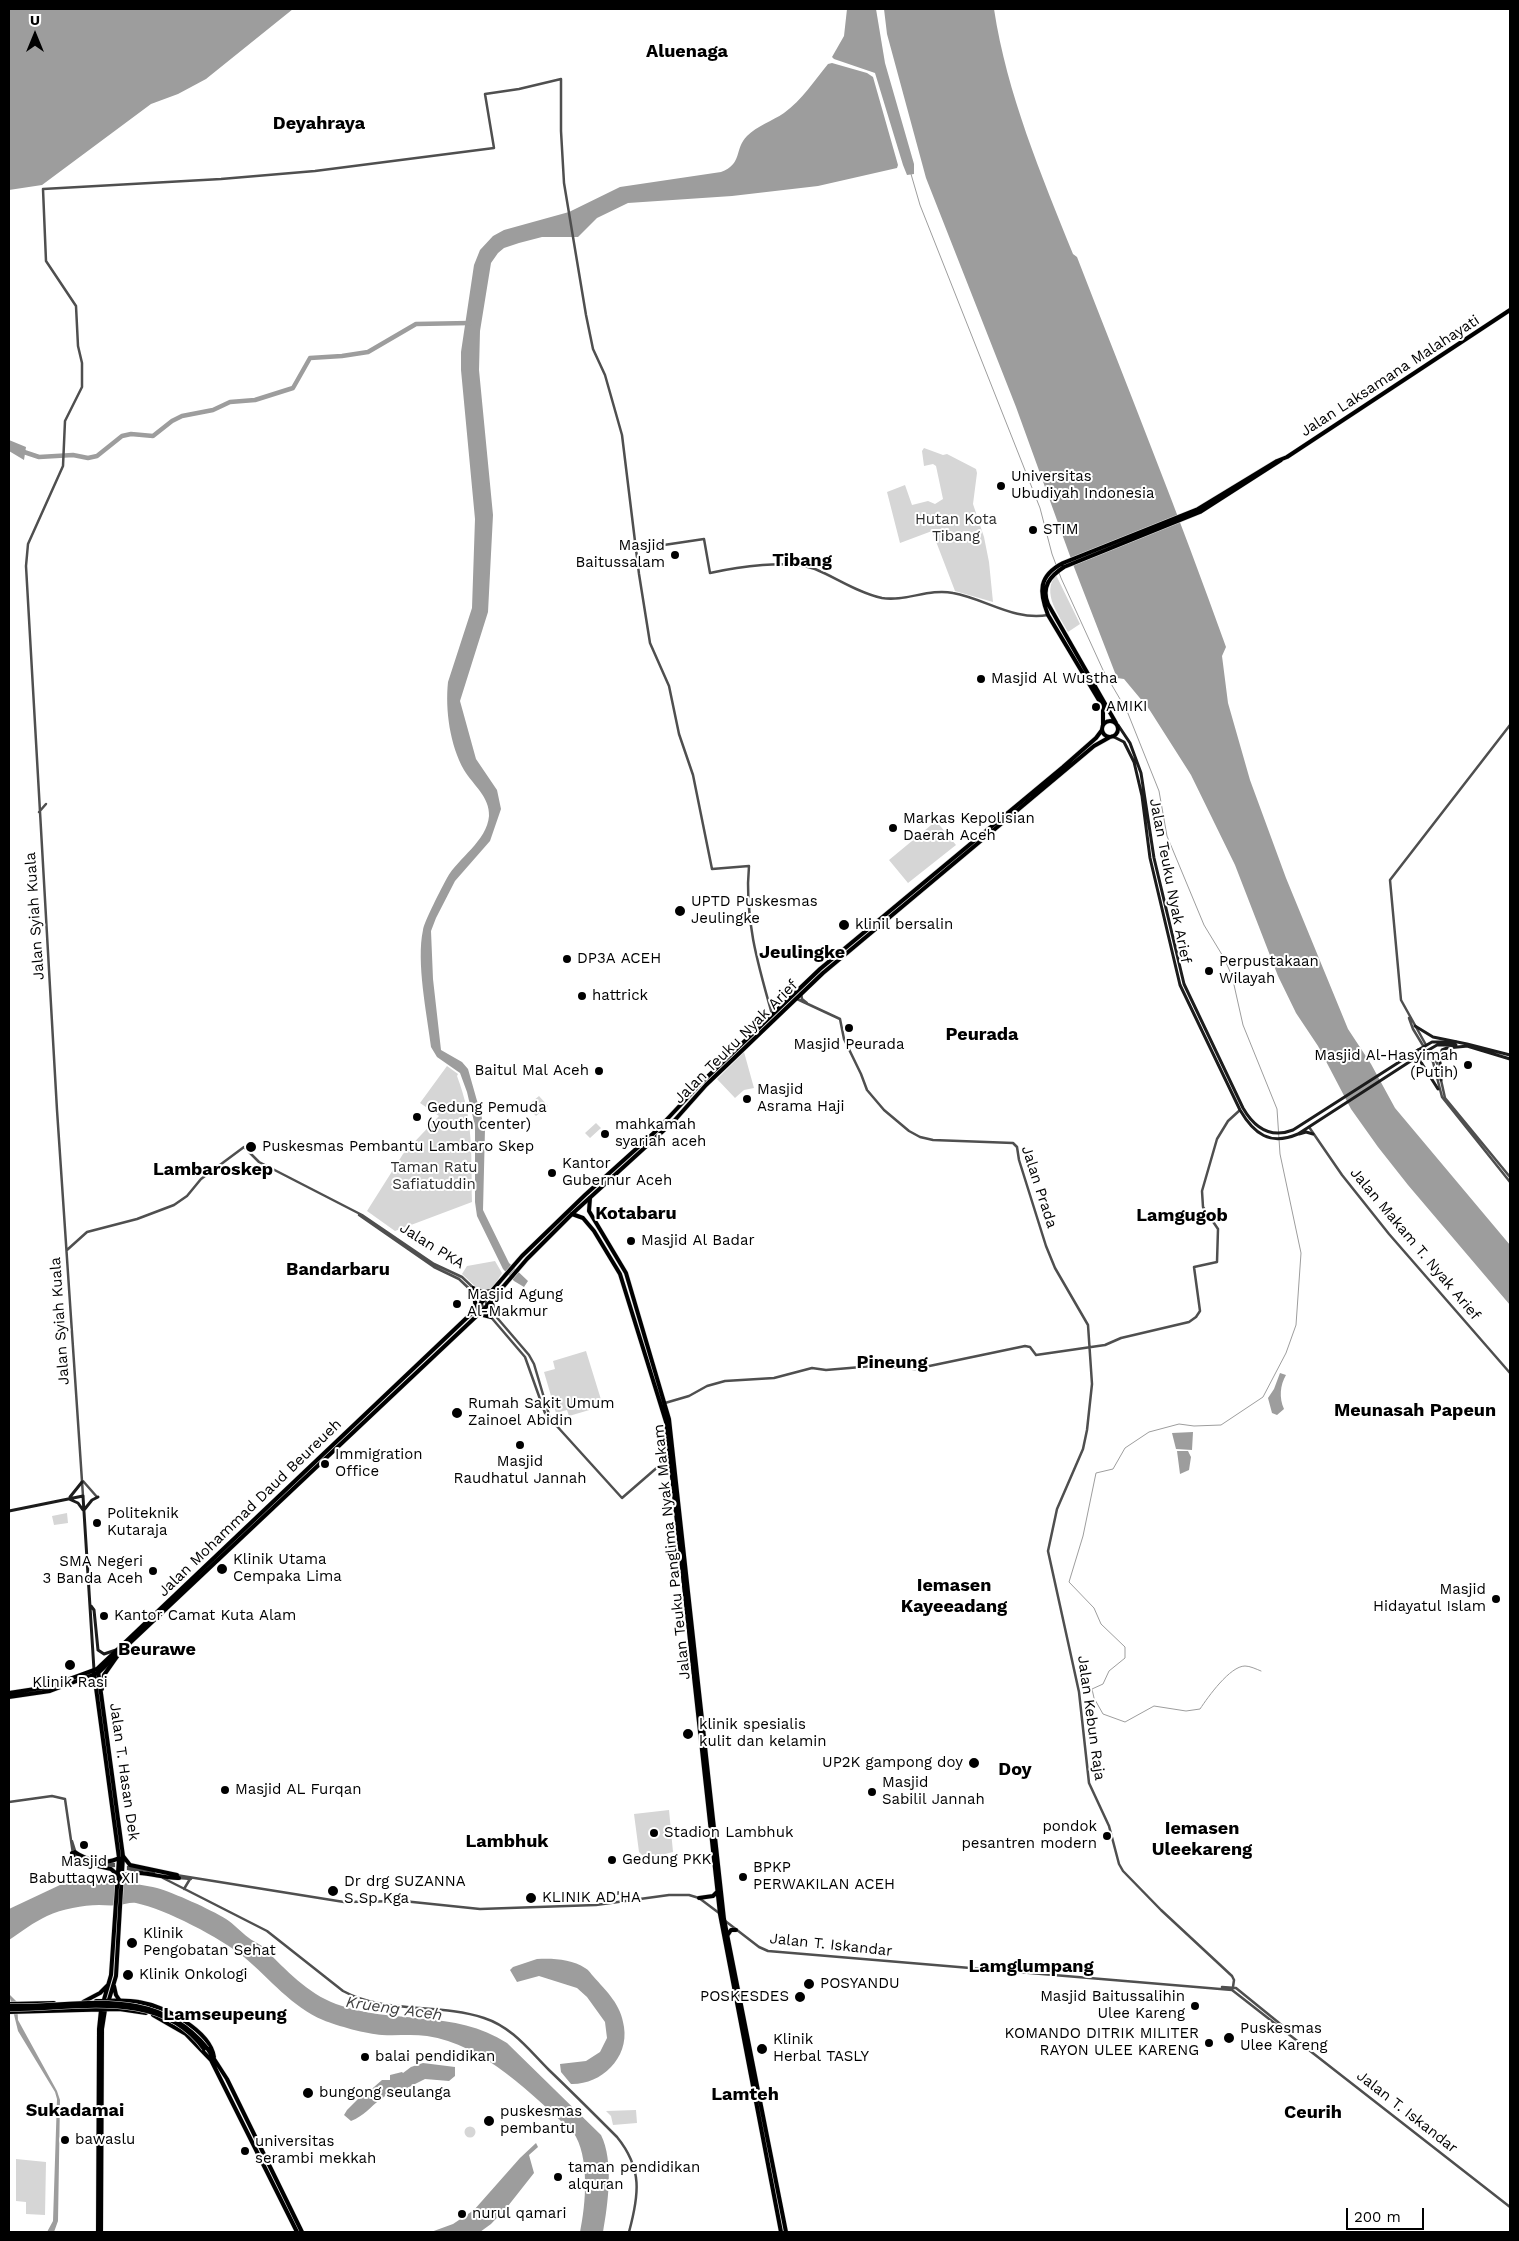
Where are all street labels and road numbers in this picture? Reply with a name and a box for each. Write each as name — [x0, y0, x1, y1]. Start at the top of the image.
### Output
street label: Jalan Laksamana Malahayati — [1297, 311, 1483, 441]
street label: Jalan Teuku Nyak Arief — [1145, 797, 1195, 965]
street label: Jalan Syiah Kuala — [22, 851, 48, 981]
street label: Jalan Teuku Nyak Arief — [670, 976, 802, 1108]
street label: Jalan Prada — [1017, 1143, 1061, 1231]
street label: Jalan Makam T. Nyak Arief — [1346, 1164, 1484, 1324]
street label: Jalan PKA — [396, 1219, 468, 1273]
street label: Jalan Syiah Kuala — [47, 1256, 73, 1386]
street label: Jalan Mohammad Daud Beureueh — [155, 1415, 345, 1601]
street label: Jalan Teuku Panglima Nyak Makam — [650, 1423, 694, 1681]
street label: Jalan Kebun Raja — [1073, 1654, 1109, 1782]
street label: Jalan T. Hasan Dek — [105, 1702, 143, 1842]
street label: Jalan T. Iskandar — [769, 1930, 893, 1960]
street label: Jalan T. Iskandar — [1353, 2067, 1461, 2157]

